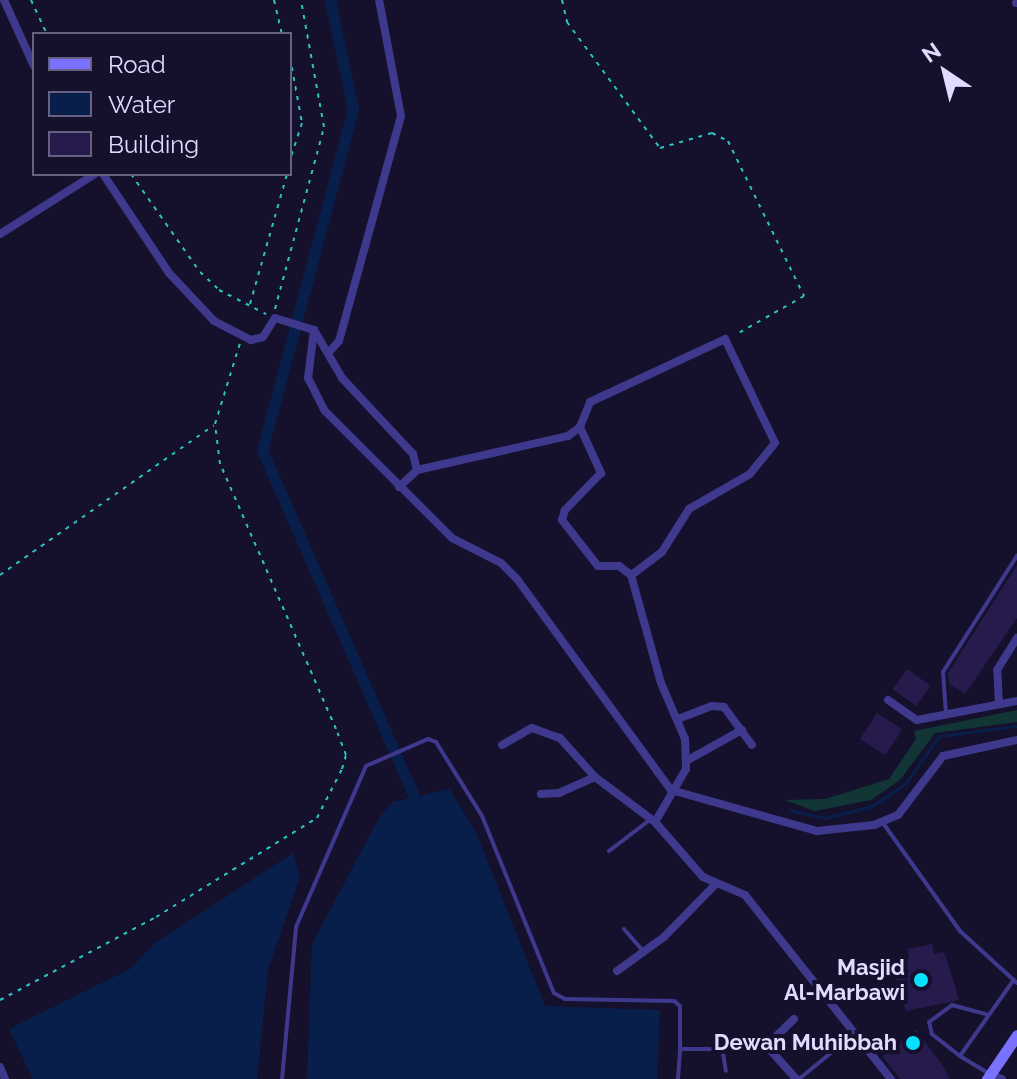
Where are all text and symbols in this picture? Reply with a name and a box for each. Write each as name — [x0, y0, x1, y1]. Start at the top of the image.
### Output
legend — [32, 32, 292, 176]
north arrow — [905, 32, 985, 112]
text: N — [917, 37, 946, 68]
text: Road — [108, 50, 166, 79]
text: Water — [108, 90, 175, 119]
text: Building — [108, 130, 199, 159]
place label: Masjid Al-Marbawi — [784, 954, 905, 1006]
marker: Masjid Al-Marbawi — [912, 971, 930, 989]
place label: Dewan Muhibbah — [714, 1030, 897, 1056]
marker: Dewan Muhibbah — [904, 1034, 922, 1052]

